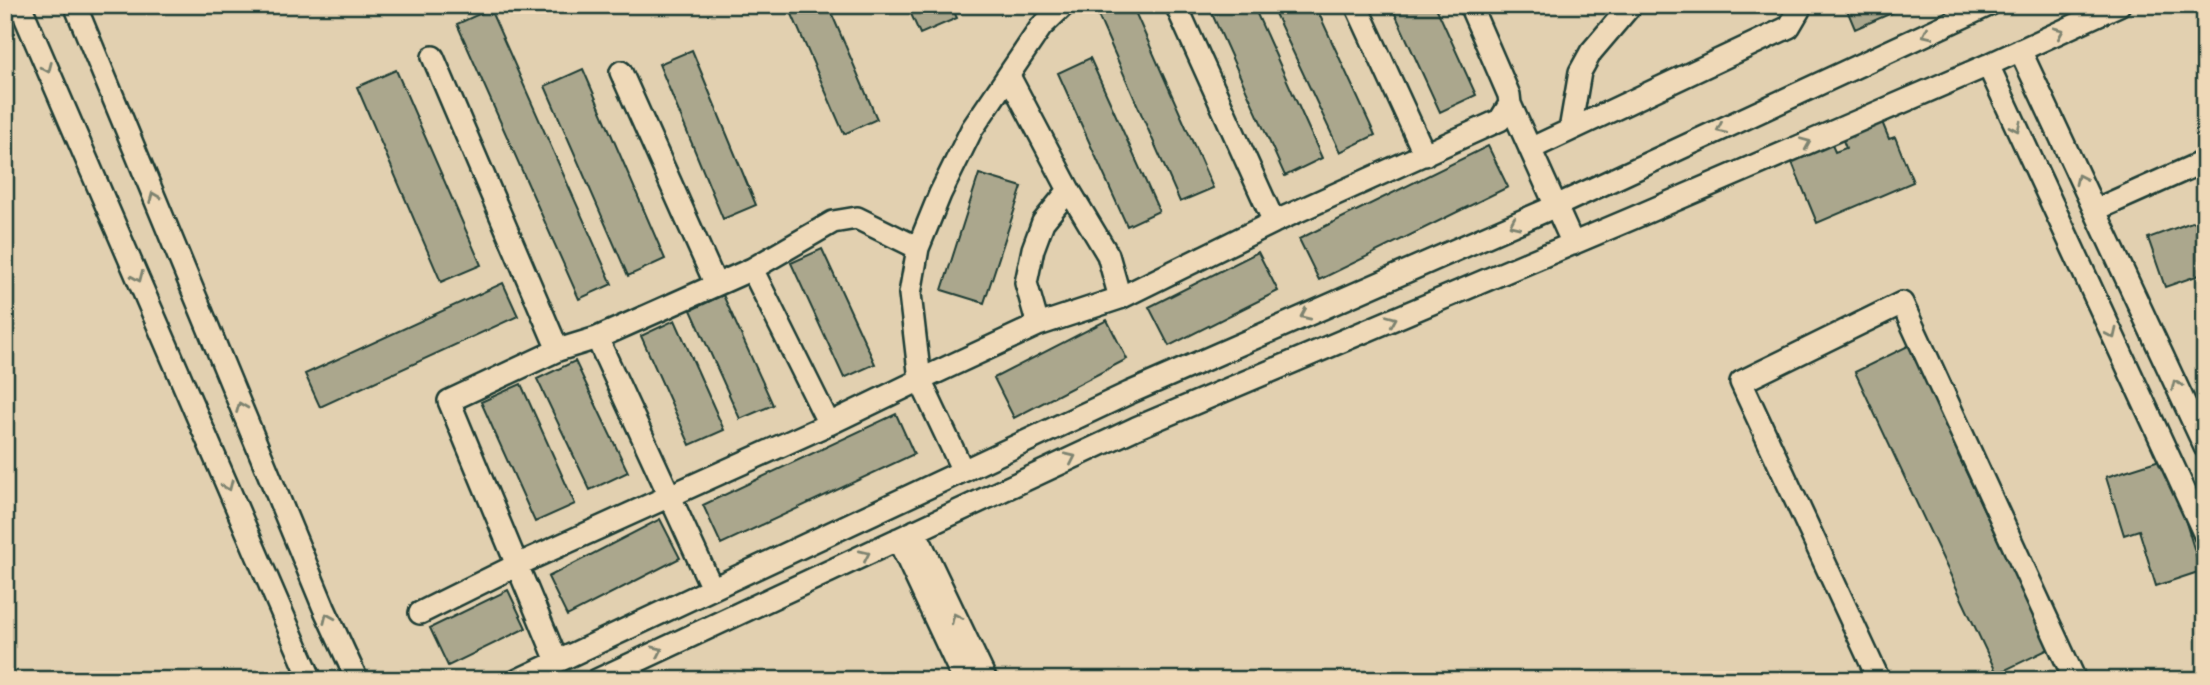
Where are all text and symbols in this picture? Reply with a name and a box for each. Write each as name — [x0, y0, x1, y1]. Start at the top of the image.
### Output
one-way arrow — [1922, 26, 1934, 40]
one-way arrow — [2052, 26, 2065, 40]
one-way arrow — [39, 61, 53, 73]
one-way arrow — [2008, 120, 2022, 132]
one-way arrow — [1716, 121, 1728, 135]
one-way arrow — [1800, 138, 1812, 152]
one-way arrow — [2074, 174, 2088, 186]
one-way arrow — [149, 192, 163, 204]
one-way arrow — [1509, 216, 1521, 230]
one-way arrow — [129, 270, 143, 282]
one-way arrow — [1300, 307, 1313, 321]
one-way arrow — [1385, 314, 1397, 328]
one-way arrow — [2104, 327, 2118, 339]
one-way arrow — [2170, 380, 2184, 392]
one-way arrow — [236, 402, 250, 414]
one-way arrow — [1064, 453, 1076, 467]
one-way arrow — [220, 478, 234, 491]
one-way arrow — [857, 549, 870, 563]
one-way arrow — [322, 612, 336, 625]
one-way arrow — [951, 613, 965, 625]
one-way arrow — [651, 645, 664, 659]

